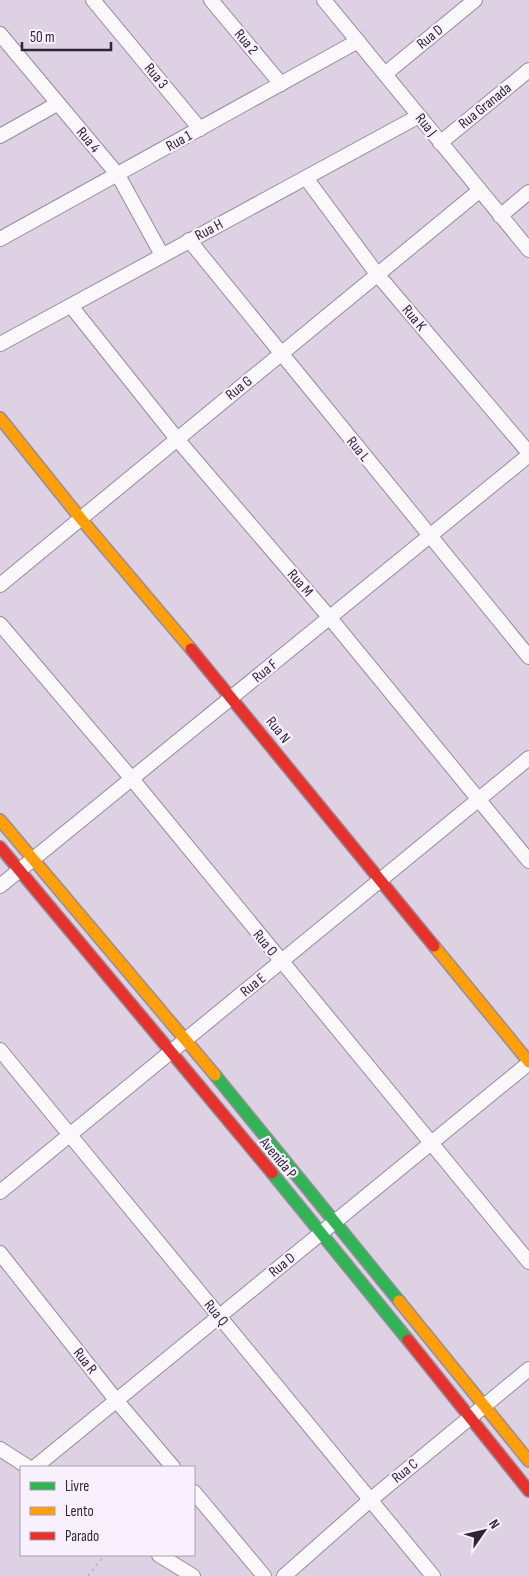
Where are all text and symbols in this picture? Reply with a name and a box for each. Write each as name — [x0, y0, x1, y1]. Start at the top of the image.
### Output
scale bar — [22, 20, 111, 52]
street label: Rua D — [413, 21, 447, 53]
street label: Rua 2 — [230, 25, 262, 59]
text: 50 m — [30, 28, 55, 47]
street label: Rua 3 — [140, 59, 172, 93]
street label: Rua Granada — [455, 79, 516, 133]
street label: Rua J — [411, 110, 441, 140]
street label: Rua 4 — [72, 123, 104, 157]
street label: Rua 1 — [163, 126, 196, 156]
street label: Rua H — [192, 215, 226, 245]
street label: Rua K — [398, 301, 430, 335]
street label: Rua G — [222, 372, 256, 404]
street label: Rua L — [342, 433, 374, 466]
street label: Rua M — [283, 565, 317, 601]
street label: Rua F — [248, 655, 282, 687]
street label: Rua N — [261, 713, 295, 747]
street label: Rua O — [249, 926, 281, 960]
street label: Rua E — [236, 969, 270, 1001]
street label: Avenida P — [255, 1133, 301, 1182]
street label: Rua D — [265, 1249, 299, 1281]
street label: Rua Q — [200, 1296, 232, 1330]
street label: Rua R — [69, 1344, 101, 1378]
street label: Rua C — [388, 1455, 422, 1487]
legend — [20, 1466, 195, 1556]
text: Livre — [65, 1477, 89, 1496]
text: Lento — [65, 1502, 94, 1521]
north arrow — [459, 1506, 509, 1556]
text: N — [485, 1516, 504, 1532]
text: Parado — [65, 1527, 99, 1546]

